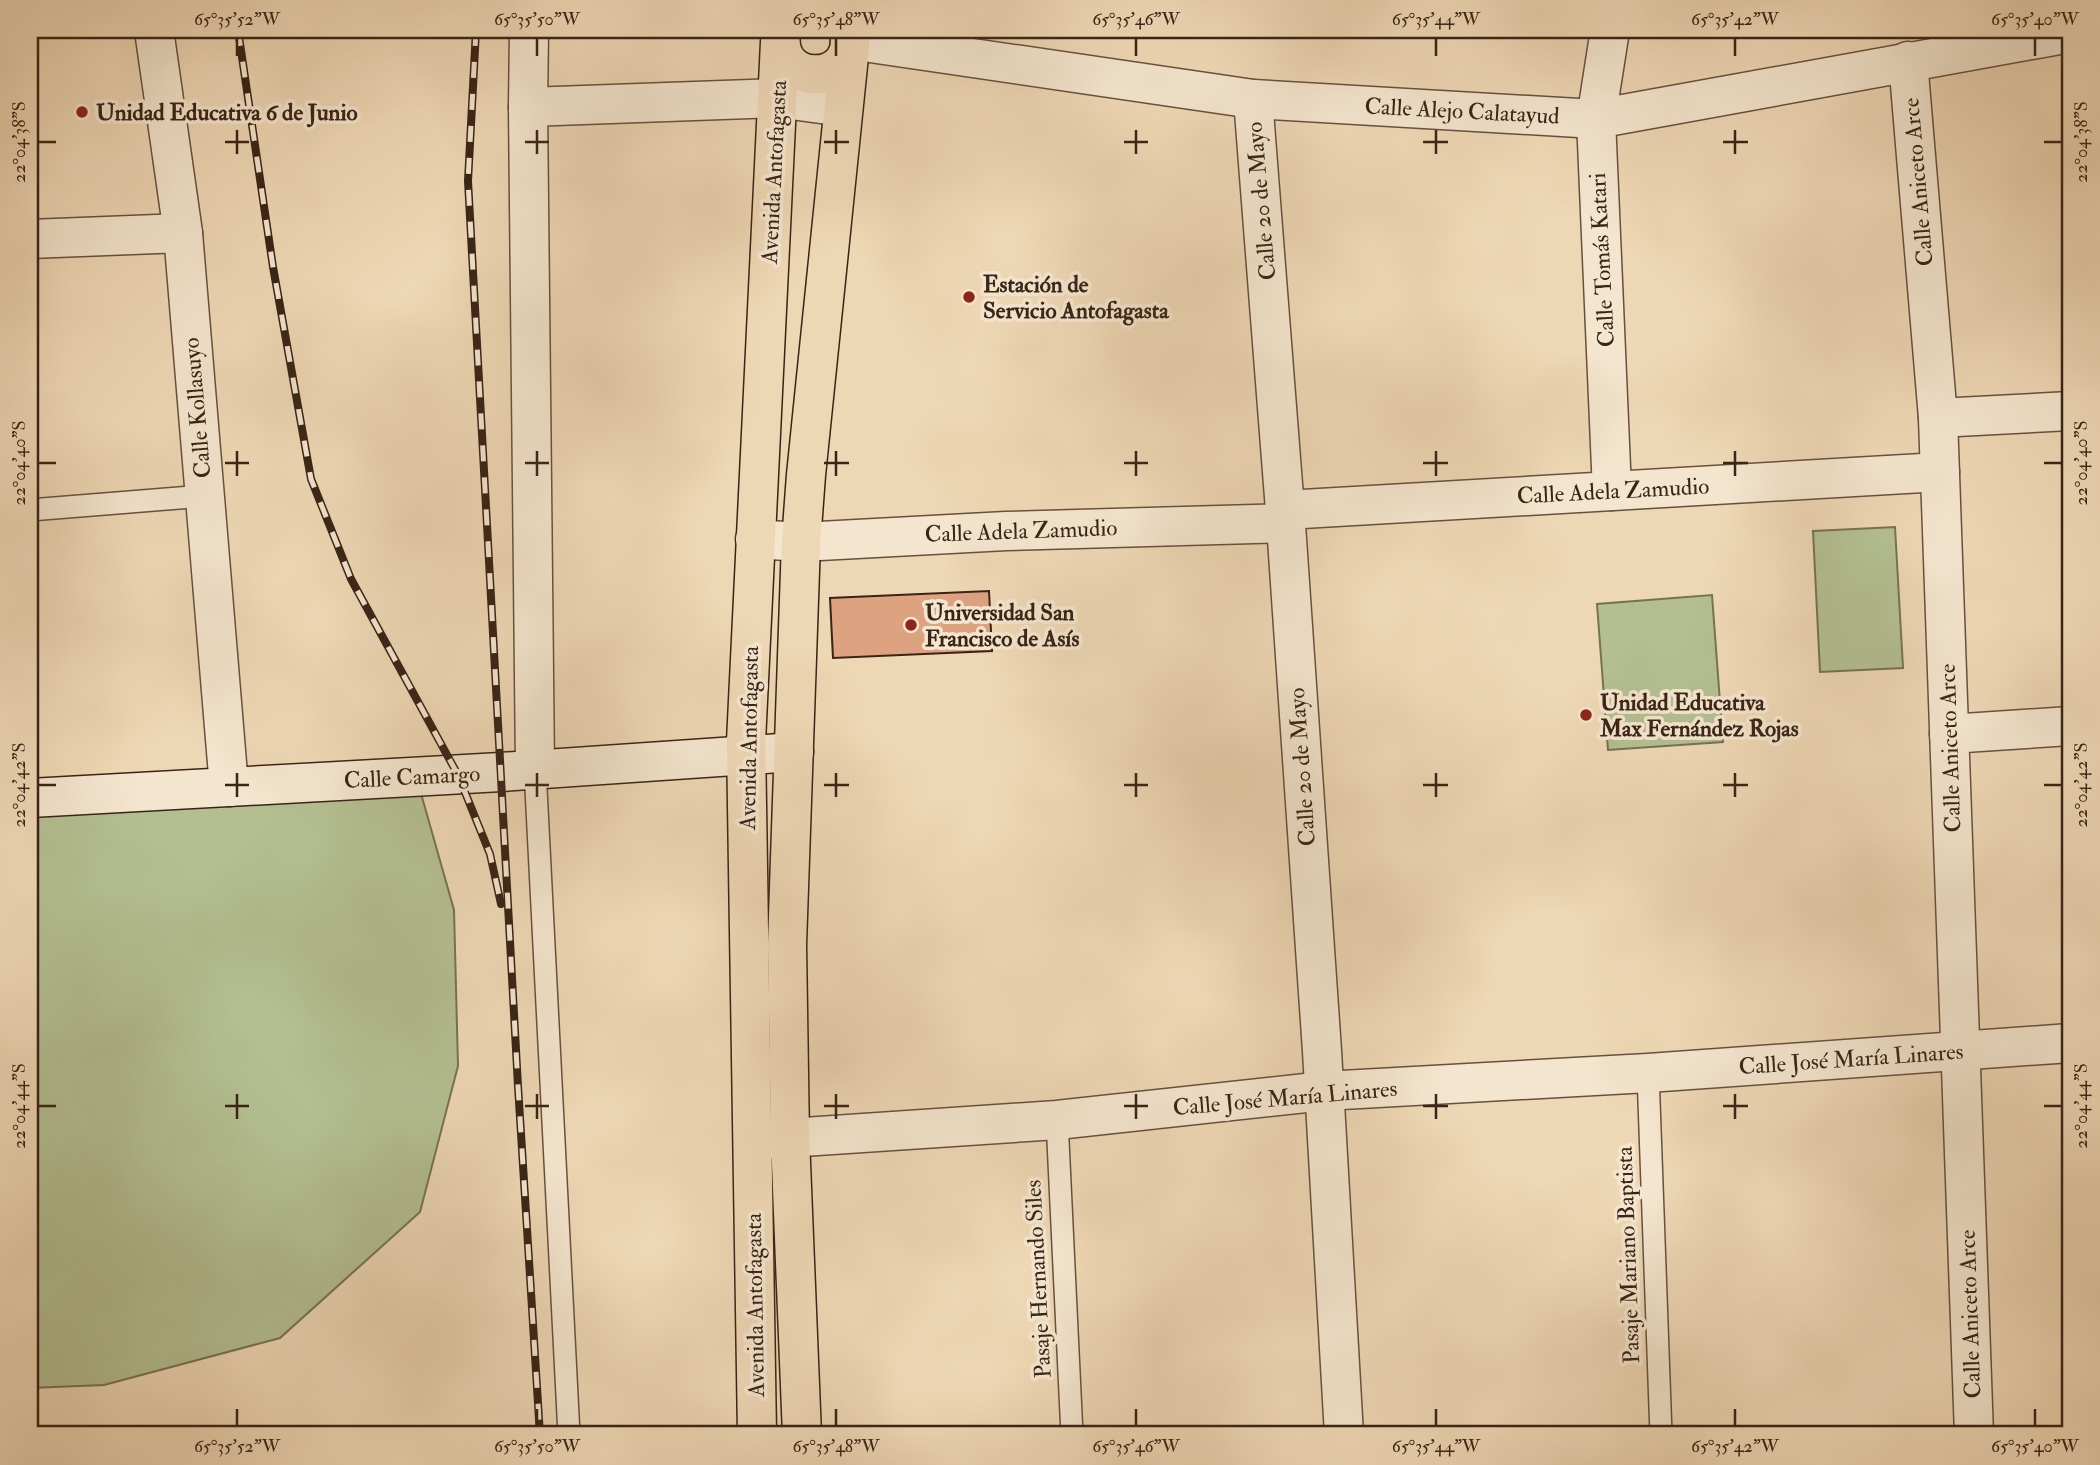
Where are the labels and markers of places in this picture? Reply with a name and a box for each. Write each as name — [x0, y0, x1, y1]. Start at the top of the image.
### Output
place label: Unidad Educativa 6 de Junio — [96, 98, 358, 128]
marker: Unidad Educativa 6 de Junio — [74, 104, 90, 120]
place label: Estación de Servicio Antofagasta — [983, 270, 1170, 326]
marker: Estación de Servicio Antofagasta — [961, 289, 977, 305]
place label: Universidad San Francisco de Asís — [925, 598, 1079, 653]
marker: Universidad San Francisco de Asís — [903, 617, 919, 633]
place label: Unidad Educativa Max Fernández Rojas — [1599, 688, 1799, 743]
marker: Unidad Educativa Max Fernández Rojas — [1578, 707, 1594, 723]

